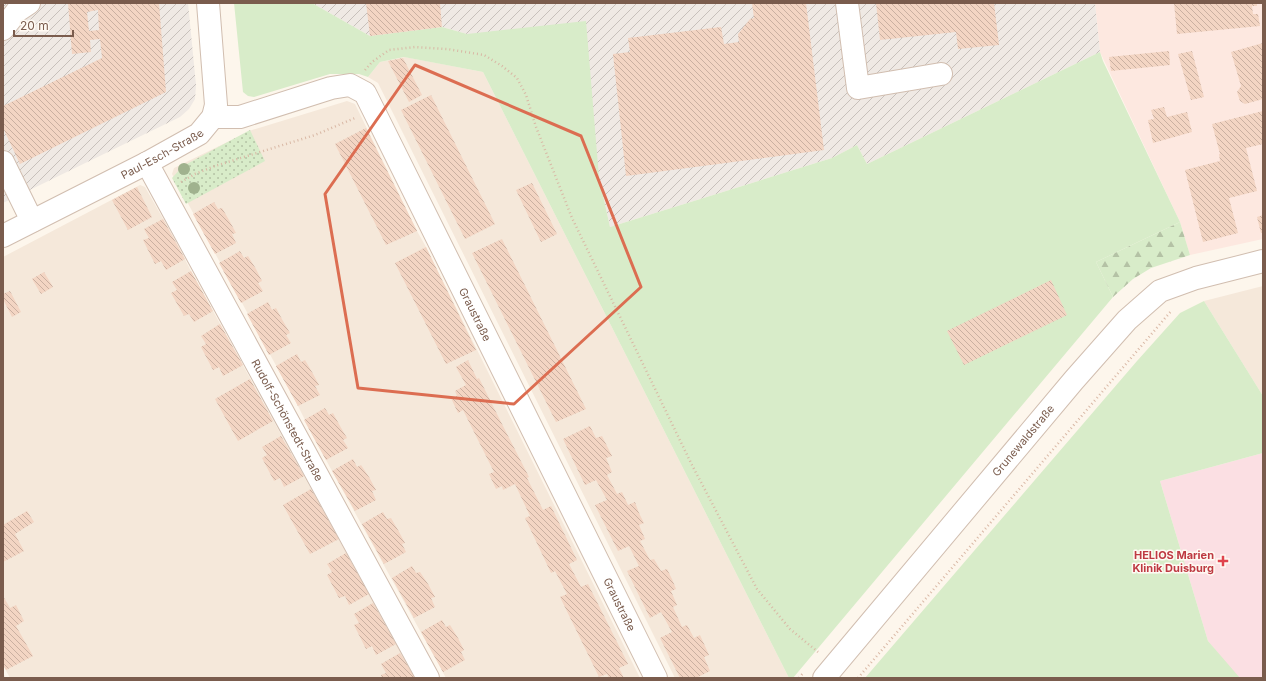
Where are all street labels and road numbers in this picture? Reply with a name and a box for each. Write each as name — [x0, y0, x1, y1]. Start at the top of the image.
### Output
street label: Paul-Esch-Straße — [118, 126, 207, 182]
street label: Graustraße — [456, 285, 494, 343]
street label: Rudolf-Schönstedt-Straße — [248, 357, 326, 484]
street label: Grunewaldstraße — [989, 402, 1057, 479]
street label: Graustraße — [600, 575, 639, 634]

